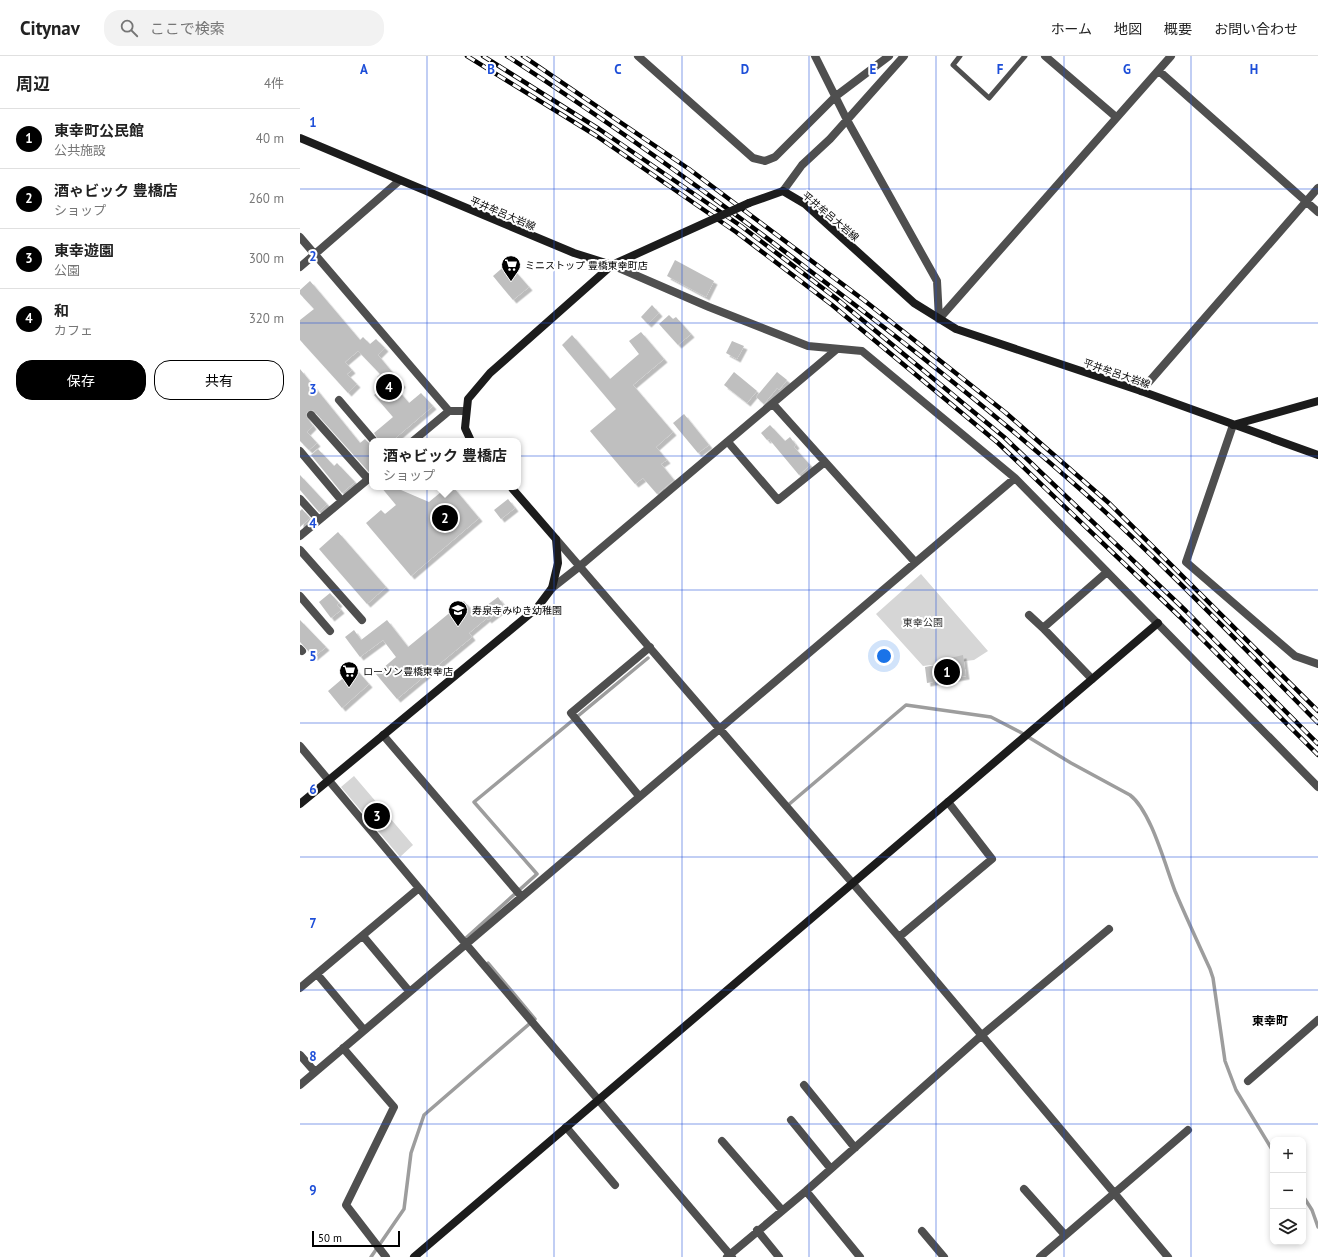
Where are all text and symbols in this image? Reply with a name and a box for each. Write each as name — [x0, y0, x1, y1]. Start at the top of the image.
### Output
search box — [104, 10, 384, 46]
text: Citynav — [20, 16, 80, 40]
icon: search — [118, 17, 140, 39]
text: ここで検索 — [150, 19, 225, 38]
text: ホーム — [1050, 20, 1092, 38]
text: 地図 — [1114, 20, 1142, 38]
text: 概要 — [1164, 20, 1192, 38]
text: お問い合わせ — [1214, 20, 1298, 38]
text: A — [360, 61, 368, 78]
text: B — [487, 61, 495, 78]
text: C — [614, 61, 622, 78]
text: D — [741, 61, 749, 78]
text: E — [870, 61, 877, 78]
text: F — [997, 61, 1004, 78]
text: G — [1123, 61, 1131, 78]
text: H — [1250, 61, 1258, 78]
text: 周辺 — [16, 73, 50, 95]
text: 4件 — [264, 75, 284, 92]
text: 1 — [309, 114, 317, 131]
text: 東幸町公民館 — [54, 121, 144, 140]
text: 1 — [25, 130, 33, 147]
text: 40 m — [256, 130, 284, 147]
text: 公共施設 — [54, 142, 106, 159]
text: 酒ゃビック 豊橋店 — [54, 181, 178, 200]
street label: 平井牟呂大岩線 — [800, 189, 862, 244]
text: 2 — [25, 190, 33, 207]
text: 260 m — [249, 190, 284, 207]
street label: 平井牟呂大岩線 — [468, 194, 538, 233]
text: ショップ — [54, 202, 106, 219]
text: 東幸遊園 — [54, 241, 114, 260]
text: 2 — [309, 248, 317, 265]
text: 3 — [25, 250, 33, 267]
text: 300 m — [249, 250, 284, 267]
supermarket icon: ミニストップ 豊橋東幸町店 — [500, 254, 522, 282]
place label: ミニストップ 豊橋東幸町店 — [525, 259, 648, 272]
text: 公園 — [54, 262, 80, 279]
text: 和 — [54, 301, 69, 320]
text: 4 — [25, 310, 33, 327]
text: 320 m — [249, 310, 284, 327]
text: カフェ — [54, 322, 93, 339]
street label: 平井牟呂大岩線 — [1082, 356, 1152, 391]
button: 保存 — [16, 360, 146, 400]
button: 共有 — [154, 360, 284, 400]
pin: 4 — [376, 372, 402, 402]
text: 3 — [309, 381, 317, 398]
popup — [369, 438, 521, 490]
text: 酒ゃビック 豊橋店 — [383, 446, 507, 465]
text: ショップ — [383, 467, 435, 484]
pin: 2 — [432, 503, 458, 533]
text: 4 — [309, 515, 317, 532]
school or university icon: 寿泉寺みゆき幼稚園 — [447, 599, 469, 627]
place label: 寿泉寺みゆき幼稚園 — [472, 604, 562, 617]
park label: 東幸公園 — [903, 616, 943, 629]
your location — [874, 646, 894, 666]
text: 5 — [309, 648, 317, 665]
pin: 1 — [934, 657, 960, 687]
supermarket icon: ローソン豊橋東幸店 — [338, 660, 360, 688]
place label: ローソン豊橋東幸店 — [363, 665, 453, 678]
text: 6 — [309, 781, 317, 798]
pin: 3 — [364, 801, 390, 831]
text: 7 — [309, 915, 317, 932]
district label: 東幸町 — [1252, 1013, 1288, 1028]
text: 8 — [309, 1048, 317, 1065]
map controls — [1270, 1137, 1306, 1245]
button: + — [1270, 1137, 1306, 1173]
button: − — [1270, 1173, 1306, 1209]
text: 9 — [309, 1182, 317, 1199]
button: layers — [1270, 1209, 1306, 1245]
scale bar — [312, 1229, 400, 1248]
text: 50 m — [318, 1231, 342, 1245]

